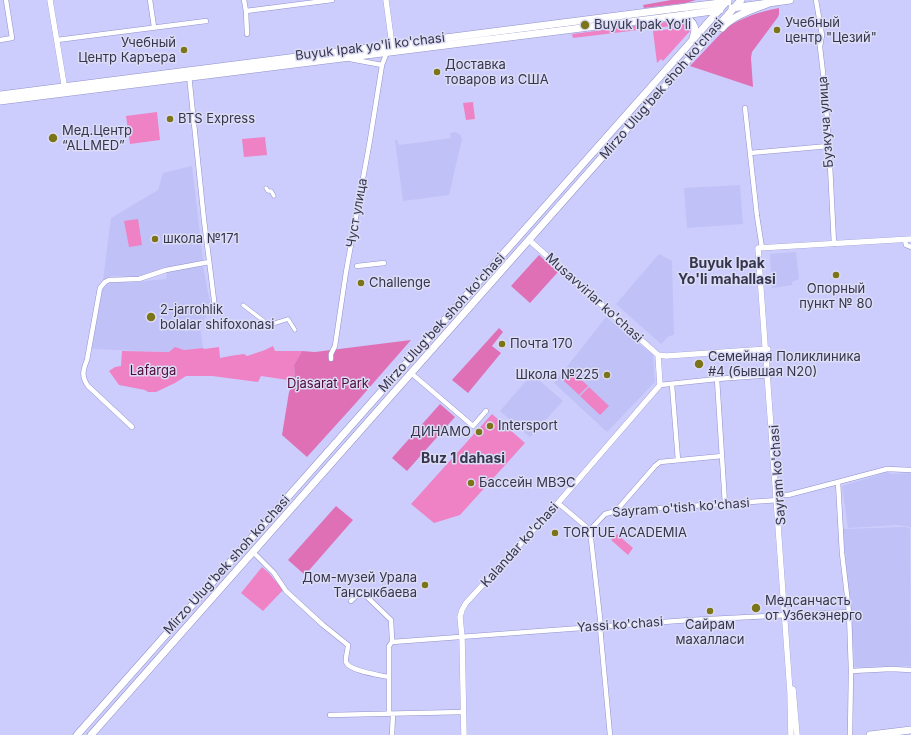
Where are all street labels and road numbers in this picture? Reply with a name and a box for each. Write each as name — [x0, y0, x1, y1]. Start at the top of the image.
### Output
street label: Mirzo Ulug'bek shoh ko'chasi — [597, 16, 727, 162]
street label: Buyuk Ipak yo'li ko'chasi — [294, 30, 446, 64]
street label: Бузкуча улица — [815, 76, 837, 168]
street label: Чуст улица — [343, 177, 371, 249]
street label: Mirzo Ulug'bek shoh ko'chasi — [376, 250, 508, 396]
street label: Musavvirlar ko'chasi — [542, 250, 646, 346]
street label: Sayram ko'chasi — [767, 424, 789, 526]
street label: Mirzo Ulug'bek shoh ko'chasi — [161, 492, 293, 638]
street label: Sayram o'tish ko'chasi — [612, 495, 750, 521]
street label: Kalandar ko'chasi — [478, 499, 562, 591]
street label: Yassi ko'chasi — [576, 614, 664, 636]

